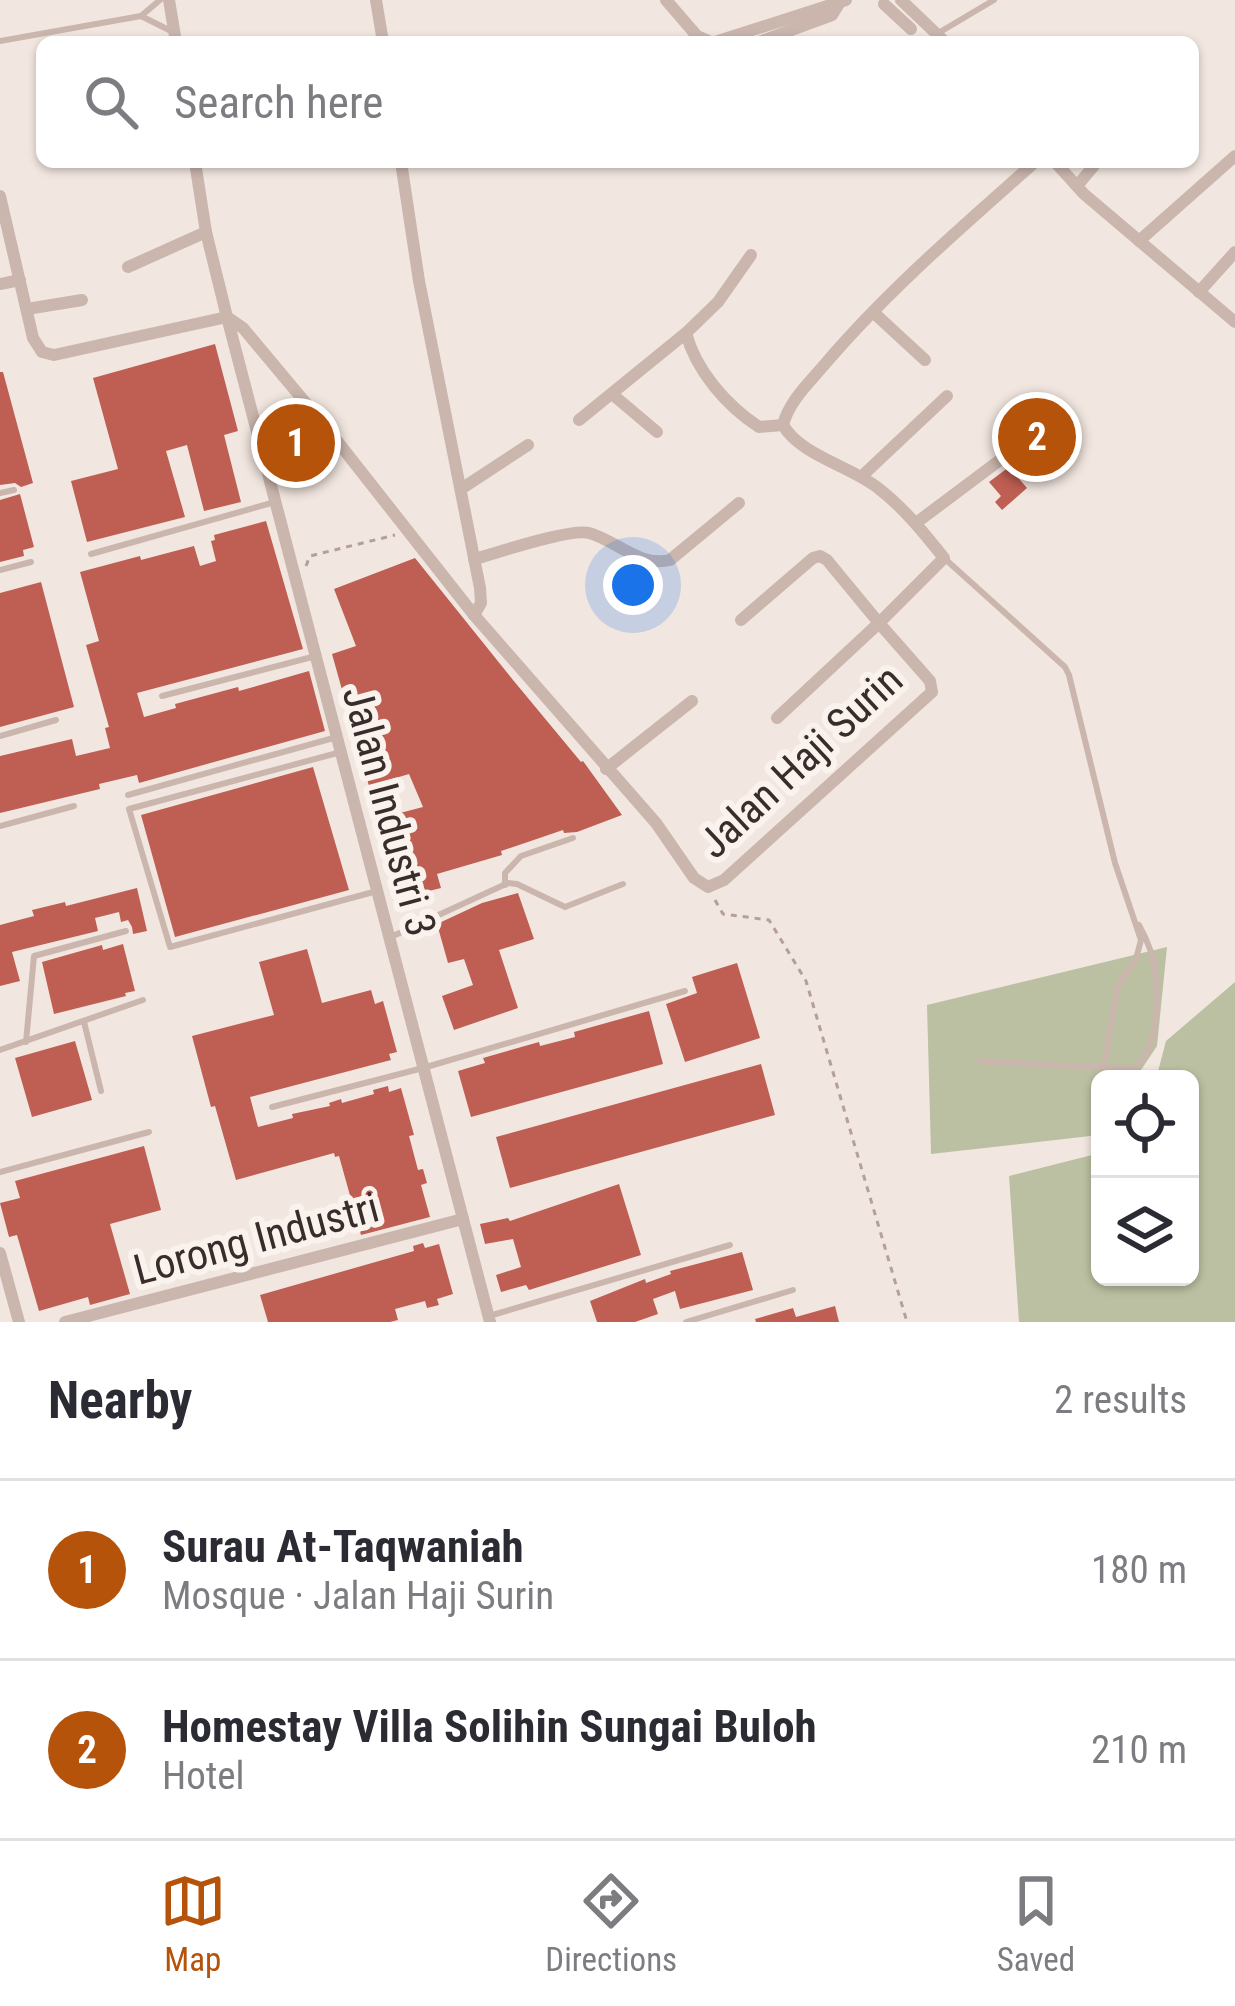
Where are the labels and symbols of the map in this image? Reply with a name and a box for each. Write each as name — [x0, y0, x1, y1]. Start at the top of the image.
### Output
pin: 2 — [998, 392, 1076, 482]
pin: 1 — [257, 398, 335, 488]
your location — [603, 555, 663, 615]
street label: Jalan Haji Surin — [689, 655, 912, 868]
street label: Jalan Industri 3 — [333, 681, 446, 941]
street label: Lorong Industri — [128, 1182, 384, 1295]

